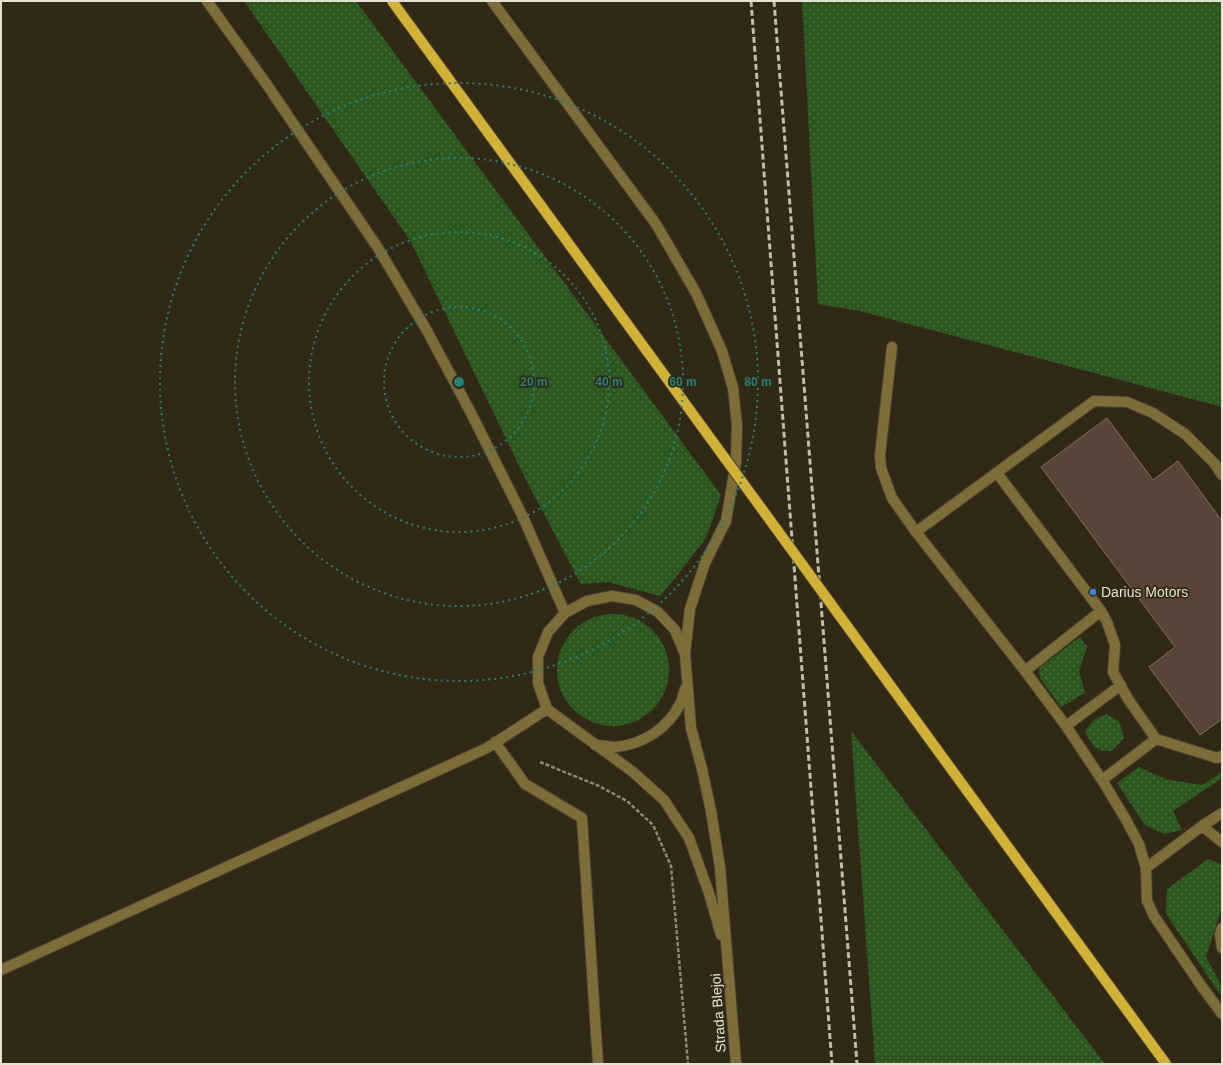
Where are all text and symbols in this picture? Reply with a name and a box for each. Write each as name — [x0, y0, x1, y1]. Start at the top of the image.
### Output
centre of rings — [452, 375, 466, 389]
text: 20 m — [520, 375, 548, 389]
text: 40 m — [595, 375, 623, 389]
text: 60 m — [669, 375, 697, 389]
text: 80 m — [744, 375, 772, 389]
place label: Darius Motors — [1101, 584, 1188, 600]
marker: Darius Motors — [1088, 587, 1098, 597]
street label: Strada Blejoi — [707, 973, 729, 1053]

